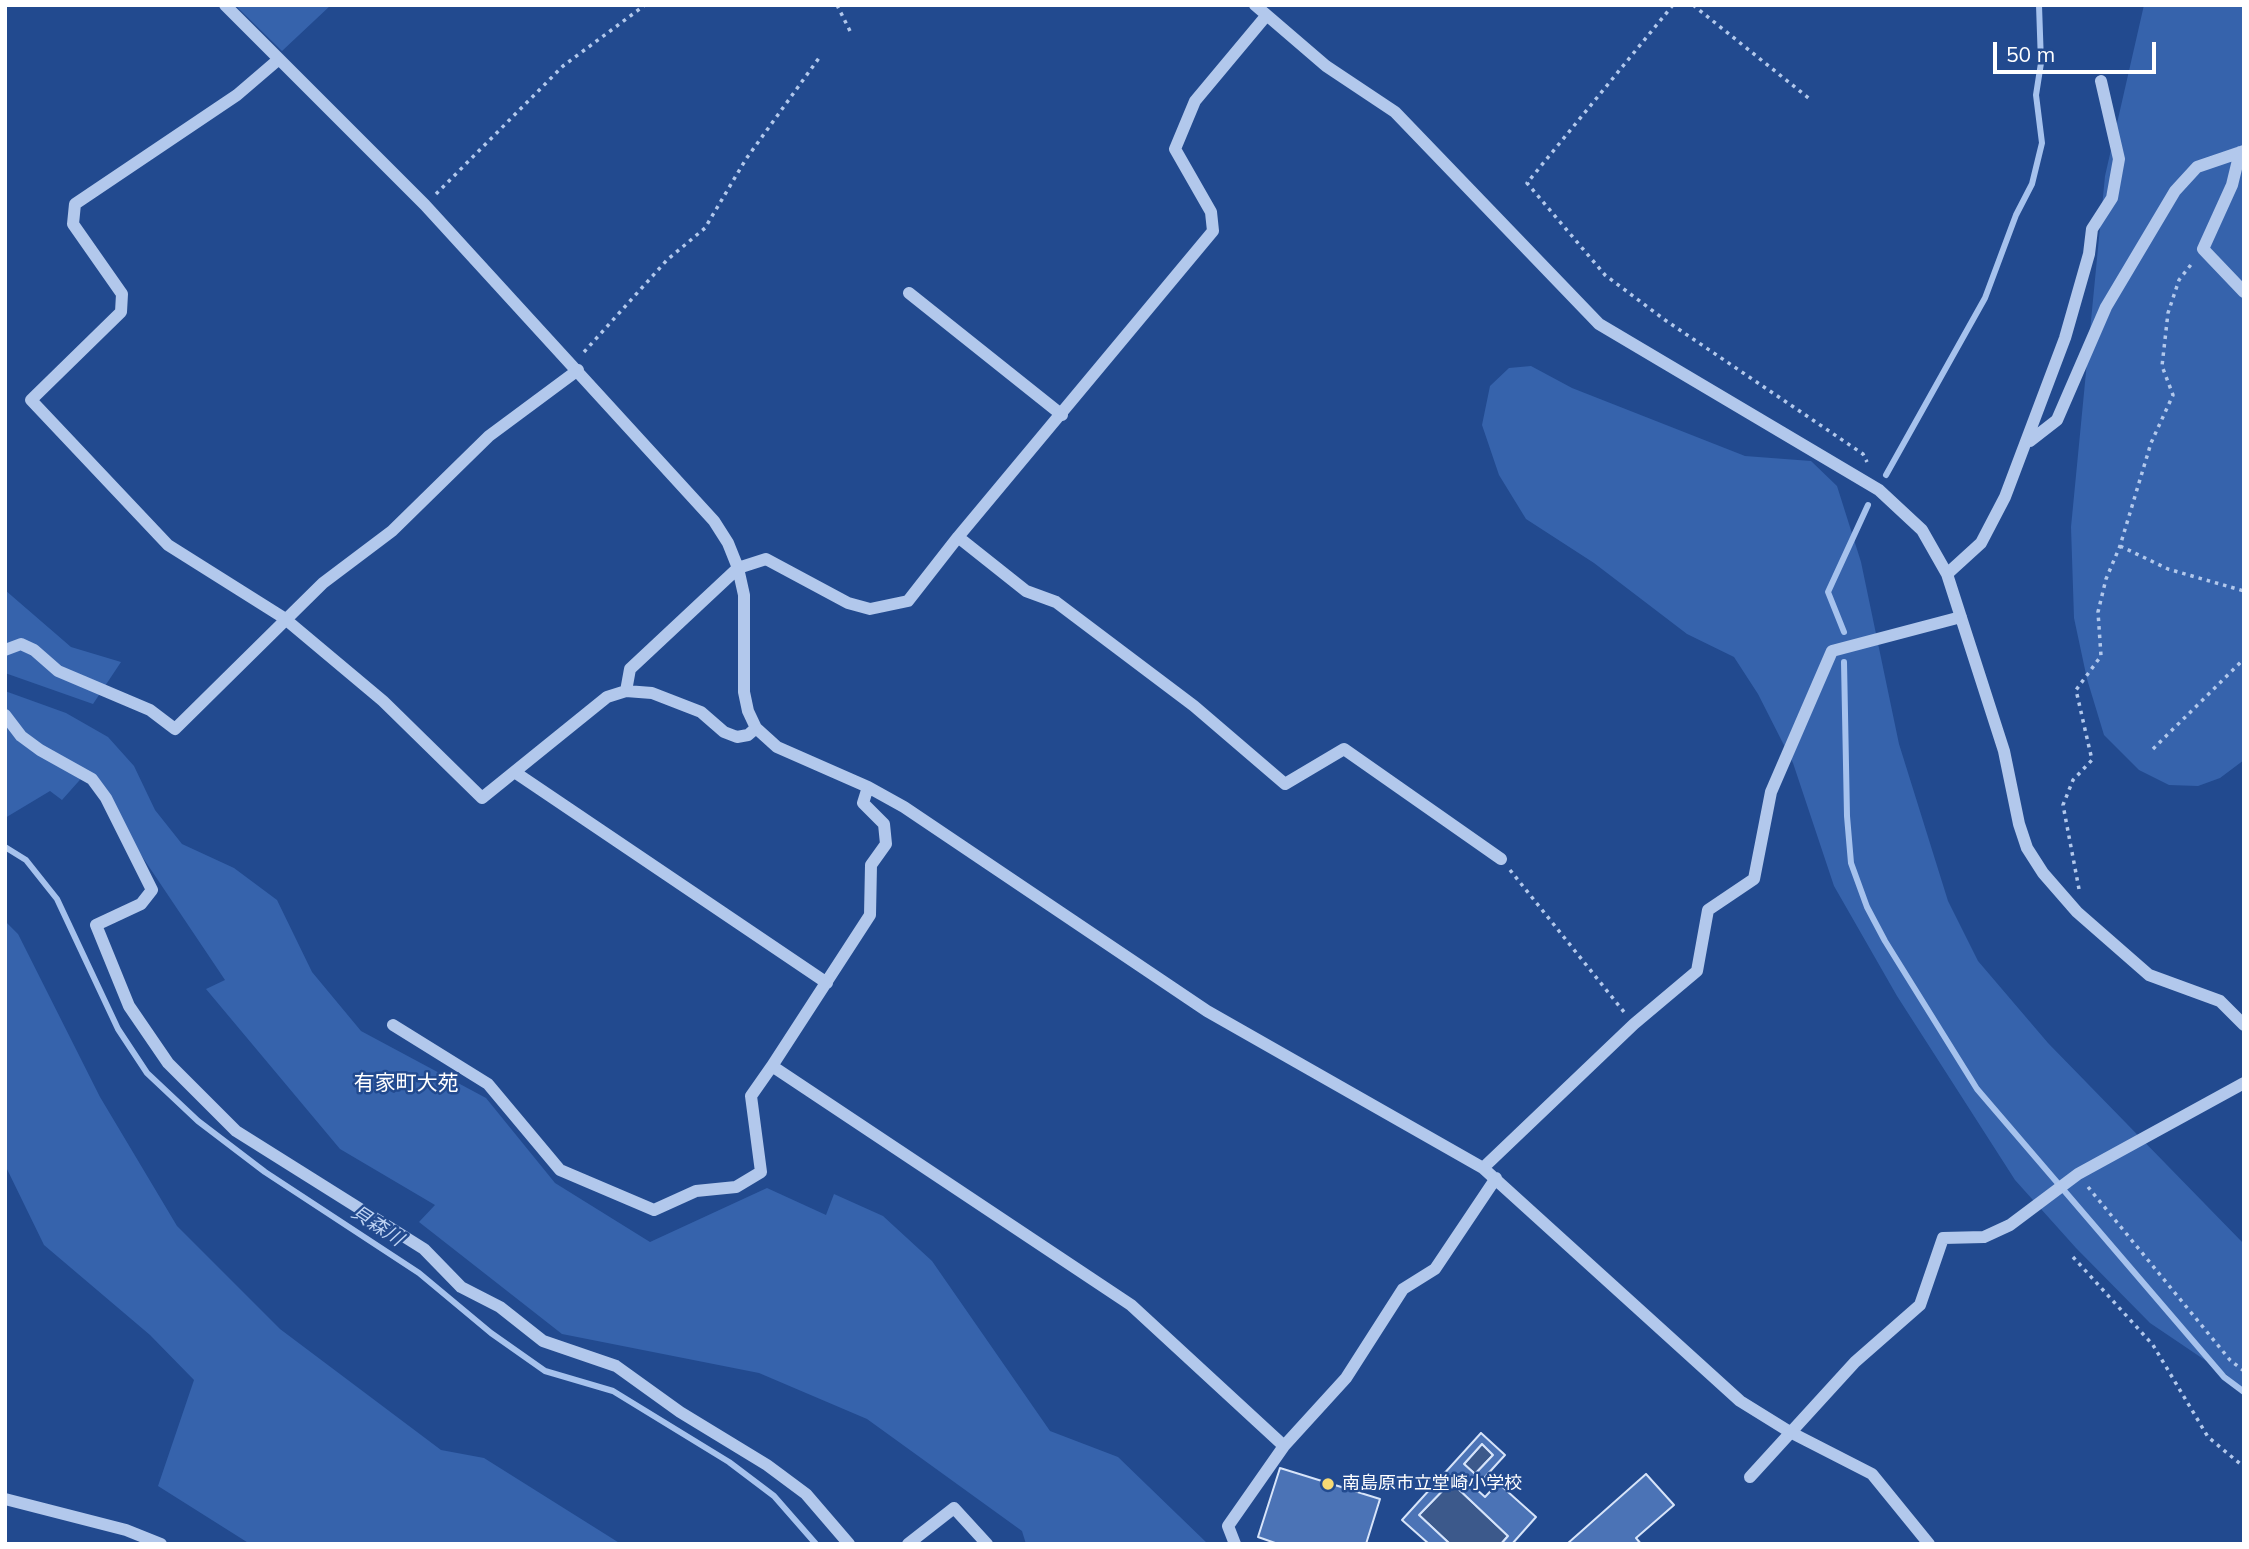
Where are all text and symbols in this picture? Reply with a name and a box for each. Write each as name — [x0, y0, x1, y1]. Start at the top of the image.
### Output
scale bar — [1997, 28, 2160, 72]
text: 50 m — [2006, 41, 2055, 67]
district label: 有家町大苑 — [354, 1071, 458, 1097]
water label: 貝森川 — [347, 1201, 407, 1251]
place label: 南島原市立堂崎小学校 — [1342, 1473, 1522, 1495]
marker: 南島原市立堂崎小学校 — [1320, 1476, 1336, 1492]

